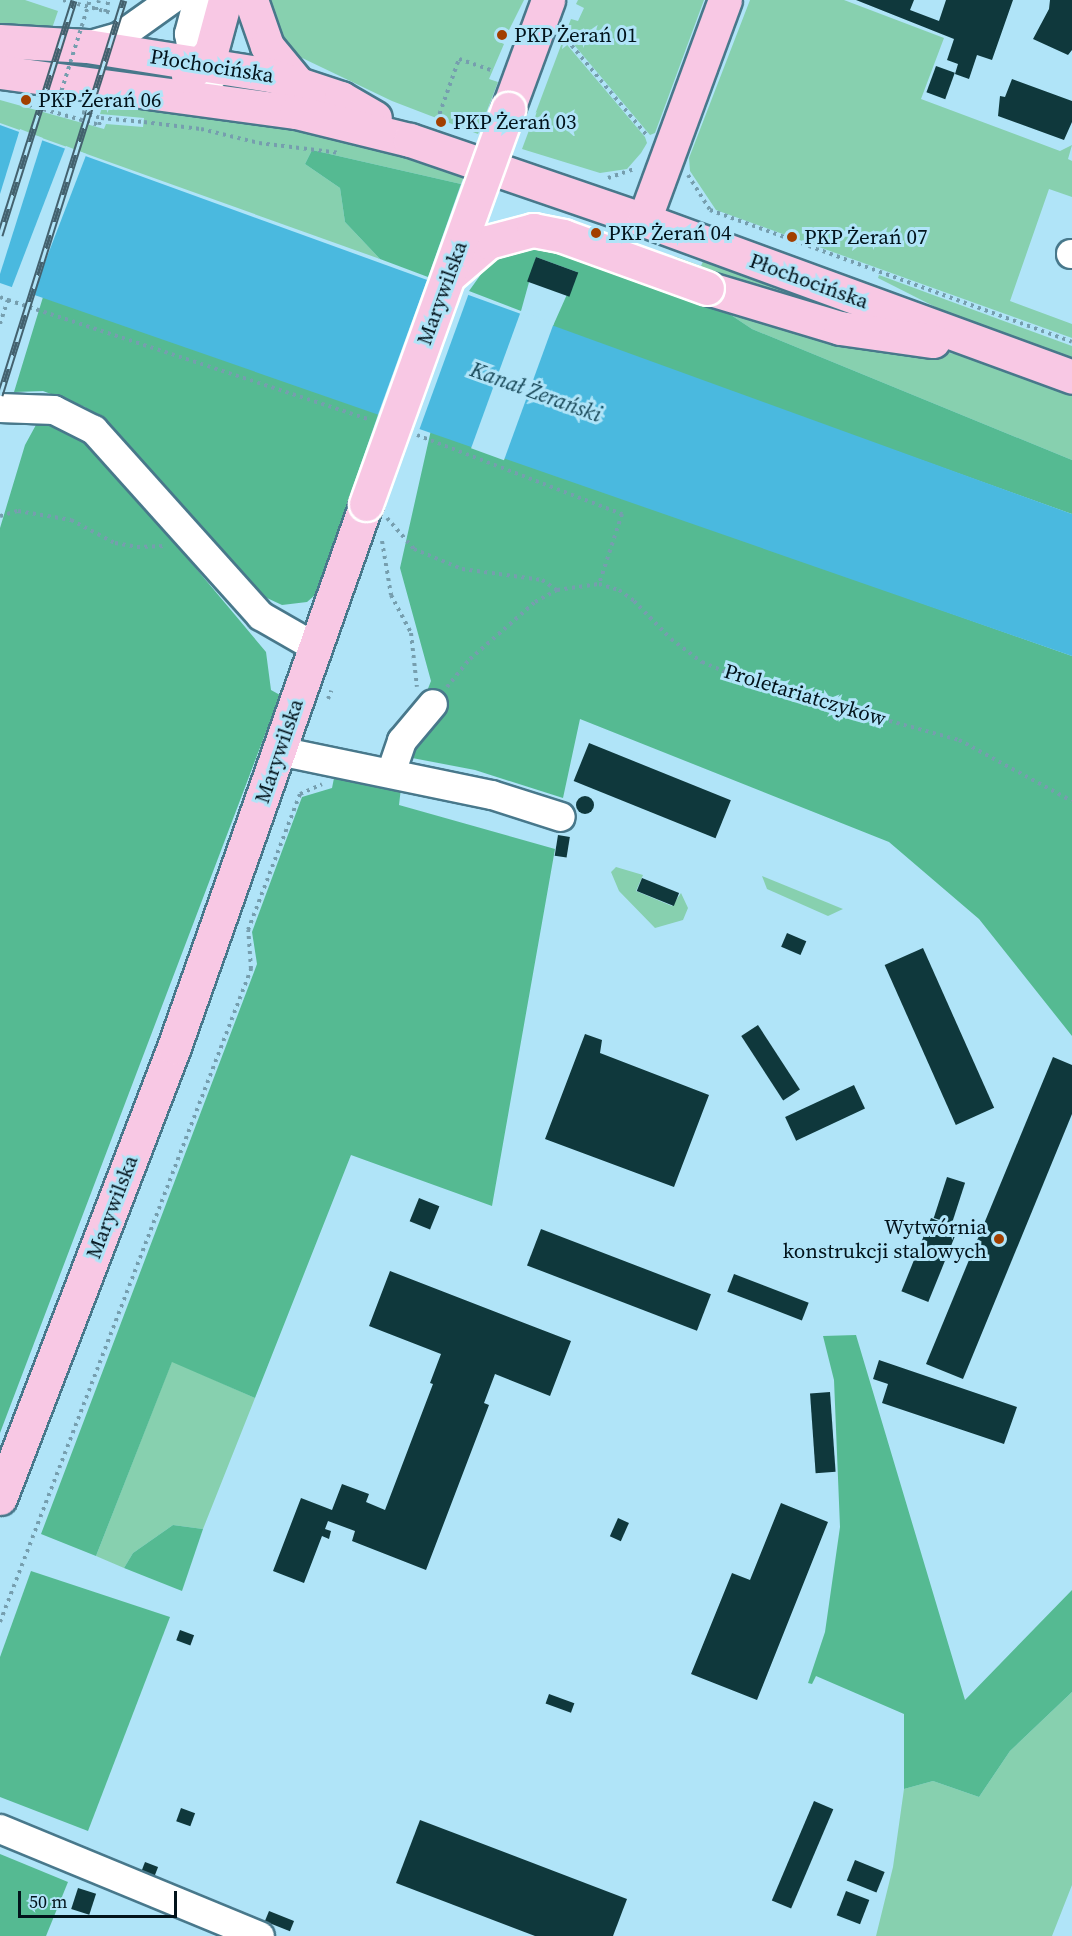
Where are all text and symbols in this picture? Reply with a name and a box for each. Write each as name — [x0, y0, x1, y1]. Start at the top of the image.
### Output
place label: PKP Żerań 01 — [514, 22, 638, 48]
marker: PKP Żerań 01 — [495, 28, 509, 42]
street label: Płochocińska — [148, 44, 276, 88]
place label: PKP Żerań 06 — [38, 87, 162, 113]
marker: PKP Żerań 06 — [19, 93, 33, 107]
place label: PKP Żerań 03 — [453, 109, 577, 135]
marker: PKP Żerań 03 — [434, 115, 448, 129]
place label: PKP Żerań 04 — [608, 220, 732, 246]
place label: PKP Żerań 07 — [804, 224, 928, 250]
marker: PKP Żerań 04 — [589, 226, 603, 240]
marker: PKP Żerań 07 — [785, 230, 799, 244]
street label: Marywilska — [412, 238, 472, 348]
street label: Płochocińska — [746, 248, 872, 314]
water label: Kanał Żerański — [467, 356, 605, 428]
street label: Proletariatczyków — [721, 658, 889, 732]
street label: Marywilska — [249, 695, 309, 807]
street label: Marywilska — [81, 1152, 143, 1262]
place label: Wytwórnia konstrukcji stalowych — [783, 1214, 987, 1264]
marker: Wytwórnia konstrukcji stalowych — [992, 1232, 1006, 1246]
scale bar — [21, 1879, 180, 1917]
text: 50 m — [29, 1889, 67, 1914]

